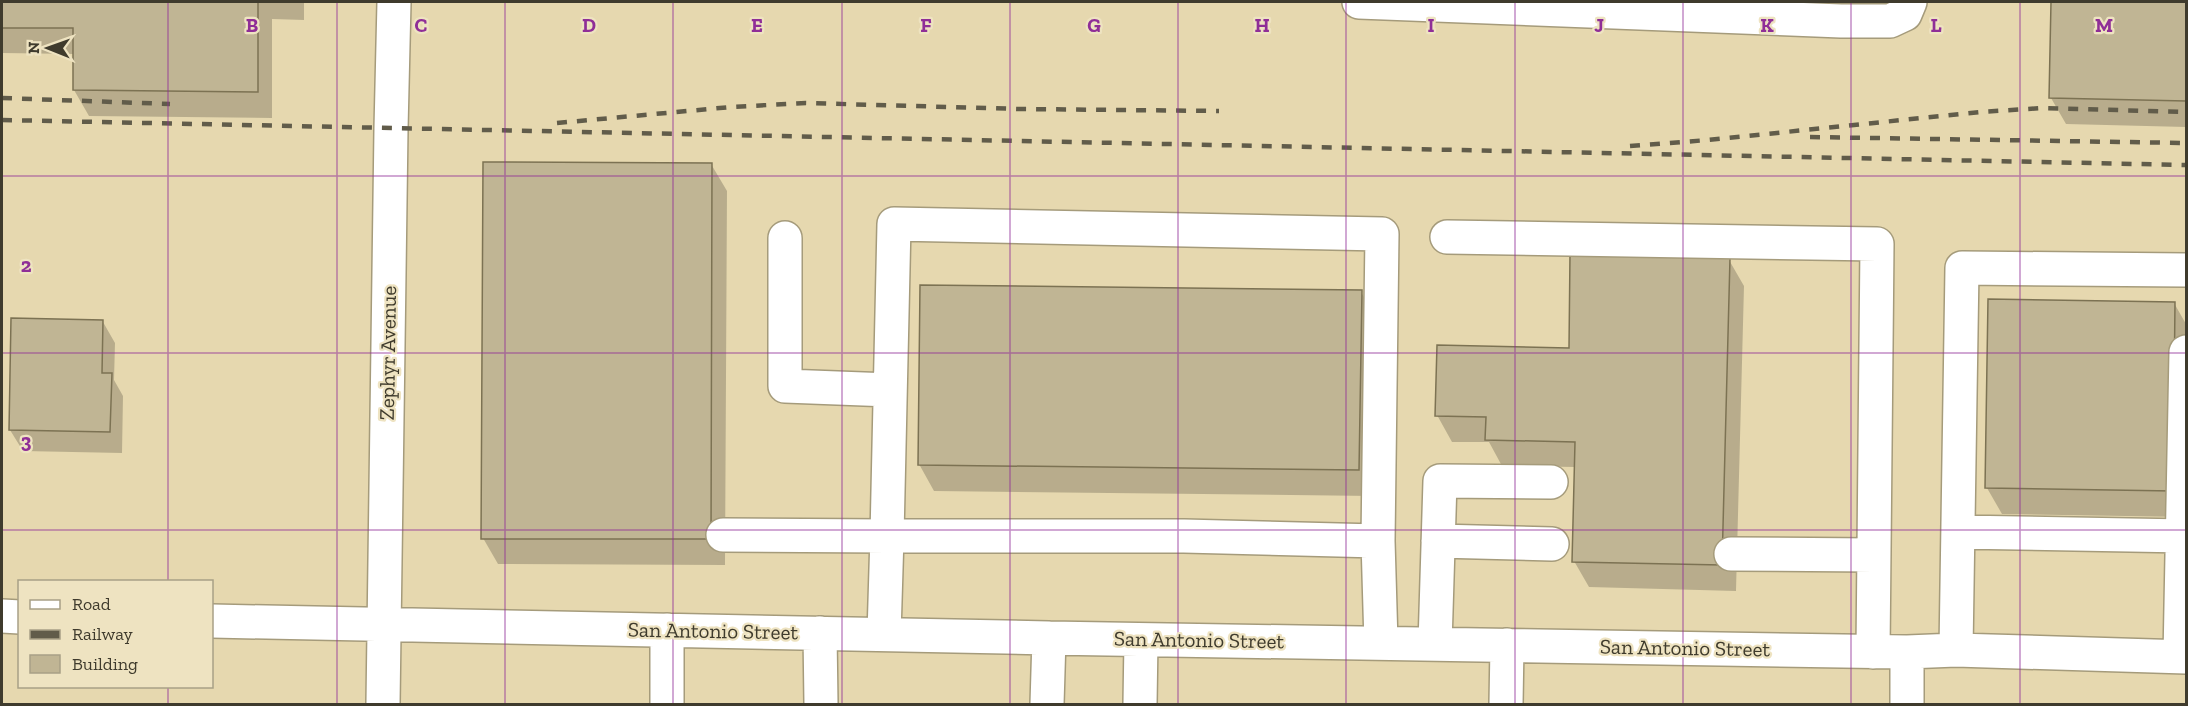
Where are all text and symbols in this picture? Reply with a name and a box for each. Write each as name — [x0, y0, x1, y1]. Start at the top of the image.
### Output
text: B — [246, 13, 258, 37]
text: C — [415, 13, 428, 37]
text: D — [582, 13, 596, 37]
text: E — [751, 13, 763, 37]
text: F — [920, 13, 932, 37]
text: G — [1087, 13, 1101, 37]
text: H — [1254, 13, 1270, 37]
text: I — [1427, 13, 1435, 37]
text: J — [1594, 13, 1604, 37]
text: K — [1760, 13, 1774, 37]
text: L — [1930, 13, 1942, 37]
text: M — [2095, 13, 2113, 37]
north arrow — [18, 18, 78, 78]
text: N — [24, 41, 43, 54]
text: 2 — [21, 253, 32, 277]
street label: Zephyr Avenue — [374, 285, 401, 421]
text: 3 — [21, 429, 32, 453]
legend — [18, 580, 213, 688]
text: Road — [72, 593, 111, 615]
street label: San Antonio Street — [628, 617, 799, 644]
text: Railway — [72, 623, 134, 645]
street label: San Antonio Street — [1114, 626, 1285, 653]
street label: San Antonio Street — [1600, 634, 1771, 661]
text: Building — [72, 653, 138, 675]

